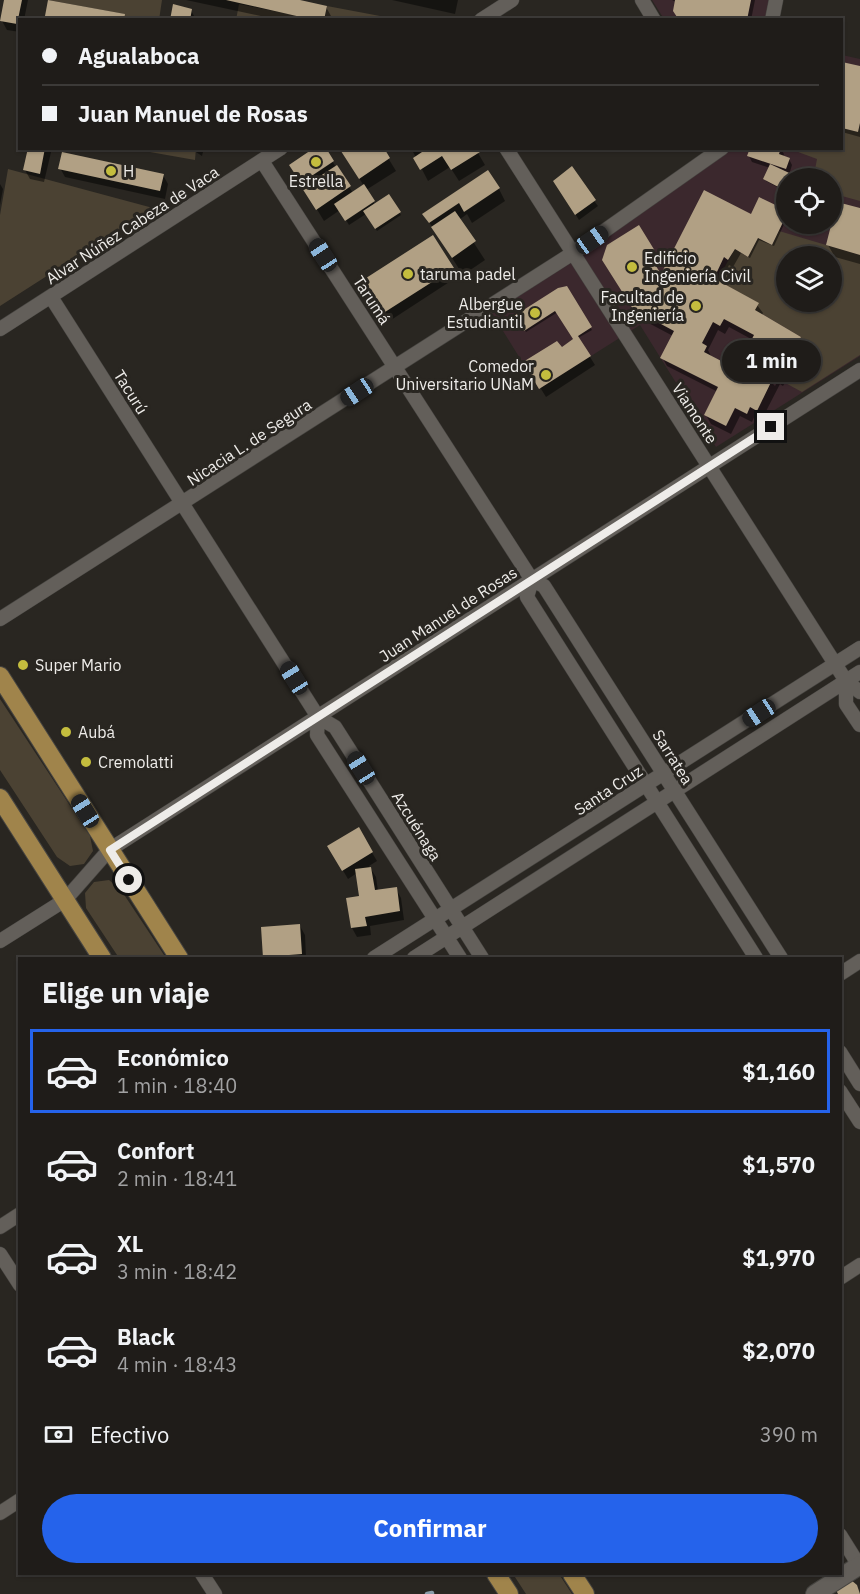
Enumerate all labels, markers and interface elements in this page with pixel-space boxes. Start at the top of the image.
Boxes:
text: Agualaboca [78,41,200,70]
text: Juan Manuel de Rosas [78,99,308,128]
marker: Estrella [309,155,323,169]
street label: Alvar Núñez Cabeza de Vaca [42,161,223,288]
place label: H [123,161,134,181]
marker: H [104,164,118,178]
map controls [776,168,842,312]
button: locate [776,168,842,234]
place label: Estrella [289,171,344,191]
car [572,222,612,258]
car [306,235,340,275]
button: layers [776,246,842,312]
place label: Edificio Ingeniería Civil [644,248,751,286]
marker: Edificio Ingeniería Civil [625,260,639,274]
place label: taruma padel [420,264,516,284]
marker: taruma padel [401,267,415,281]
street label: Tarumá [349,272,395,328]
place label: Facultad de Ingeniería [600,287,684,325]
place label: Albergue Estudiantil [446,294,523,332]
marker: Facultad de Ingeniería [689,299,703,313]
marker: Albergue Estudiantil [528,306,542,320]
callout: 1 min [722,340,820,382]
text: 1 min [745,347,798,374]
place label: Comedor Universitario UNaM [395,356,534,394]
street label: Tacurú [110,366,152,418]
marker: Comedor Universitario UNaM [539,368,553,382]
car [337,375,377,409]
street label: Viamonte [668,379,722,447]
street label: Nicacia L. de Segura [183,394,315,490]
route end [757,413,784,440]
street label: Juan Manuel de Rosas [375,562,521,666]
place label: Super Mario [35,655,122,675]
marker: Super Mario [16,658,30,672]
car [277,658,311,698]
car [739,696,779,730]
place label: Aubá [78,722,116,742]
marker: Aubá [59,725,73,739]
street label: Sarratea [648,726,698,789]
car [344,748,378,788]
place label: Cremolatti [98,752,173,772]
marker: Cremolatti [79,755,93,769]
street label: Santa Cruz [570,761,646,819]
street label: Azcuénaga [388,788,446,865]
car [68,791,102,831]
route start [115,866,142,893]
text: Elige un viaje [42,975,210,1010]
text: Económico [117,1043,229,1072]
icon: car [45,1044,99,1098]
text: $1,160 [742,1057,815,1086]
text: 1 min · 18:40 [117,1072,237,1099]
text: Confort [117,1136,195,1165]
icon: car [45,1137,99,1191]
text: $1,570 [742,1150,815,1179]
text: 2 min · 18:41 [117,1165,237,1192]
text: XL [117,1229,143,1258]
icon: car [45,1230,99,1284]
text: $1,970 [742,1243,815,1272]
text: 3 min · 18:42 [117,1258,237,1285]
text: Black [117,1322,175,1351]
icon: car [45,1323,99,1377]
text: $2,070 [742,1336,815,1365]
text: 4 min · 18:43 [117,1351,237,1378]
icon: cash [42,1418,75,1451]
text: Efectivo [90,1420,169,1449]
text: 390 m [760,1421,818,1448]
button: Confirmar [42,1494,818,1563]

